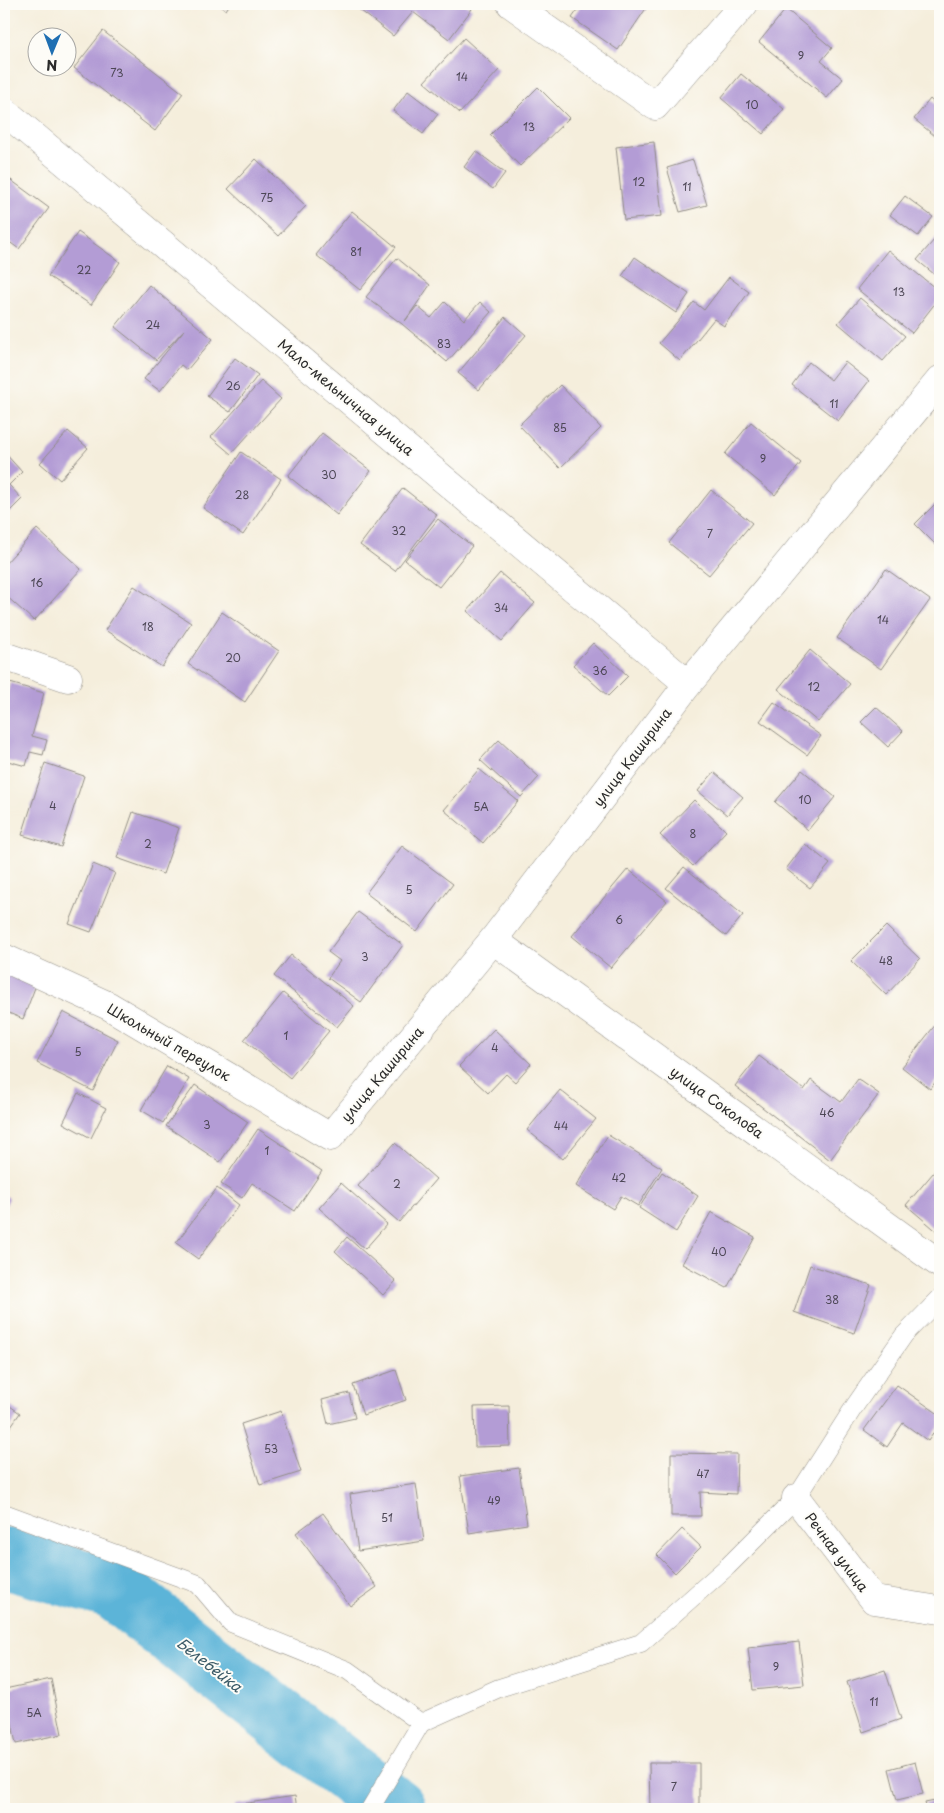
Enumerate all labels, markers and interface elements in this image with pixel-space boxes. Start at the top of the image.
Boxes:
north arrow [28,28,78,78]
house number: 9 [798,47,804,64]
text: N [46,55,57,76]
house number: 73 [110,64,124,81]
house number: 14 [456,68,468,85]
house number: 10 [746,96,758,113]
house number: 13 [523,118,535,135]
house number: 12 [633,173,646,190]
house number: 11 [682,178,692,195]
house number: 75 [261,189,273,206]
house number: 81 [350,243,362,260]
house number: 22 [77,261,91,278]
house number: 13 [893,283,905,300]
house number: 24 [146,316,160,333]
street label: Мало-мельничная улица [273,334,419,460]
house number: 83 [437,335,451,352]
house number: 26 [225,377,241,394]
house number: 11 [829,395,839,412]
house number: 85 [553,419,567,436]
house number: 9 [760,450,766,467]
house number: 30 [321,466,337,483]
house number: 28 [235,486,249,503]
house number: 32 [392,522,407,539]
house number: 7 [707,525,713,542]
house number: 16 [31,574,44,591]
house number: 34 [494,599,508,616]
house number: 14 [877,611,889,628]
house number: 18 [142,618,154,635]
house number: 20 [225,649,241,666]
house number: 36 [593,662,608,679]
house number: 12 [808,678,821,695]
street label: улица Каширина [588,703,676,811]
house number: 10 [799,791,811,808]
house number: 4 [49,797,57,814]
house number: 5А [473,798,489,815]
house number: 8 [690,825,697,842]
house number: 2 [144,835,152,852]
house number: 5 [405,881,413,898]
house number: 6 [615,911,623,928]
house number: 3 [361,948,369,965]
house number: 48 [879,952,893,969]
street label: Школьный переулок [103,998,235,1086]
street label: улица Каширина [336,1022,428,1126]
house number: 1 [284,1027,289,1044]
house number: 4 [491,1039,499,1056]
house number: 5 [74,1043,82,1060]
street label: улица Соколова [666,1061,768,1143]
house number: 46 [820,1104,835,1121]
house number: 3 [203,1116,211,1133]
house number: 44 [554,1117,568,1134]
house number: 1 [265,1142,270,1159]
house number: 42 [612,1169,627,1186]
house number: 2 [393,1175,401,1192]
house number: 40 [711,1243,727,1260]
house number: 38 [825,1291,839,1308]
house number: 53 [264,1440,278,1457]
house number: 47 [697,1465,710,1482]
house number: 49 [487,1492,501,1509]
street label: Речная улица [800,1508,874,1596]
house number: 51 [381,1509,393,1526]
water label: Белебейка [172,1631,248,1697]
house number: 9 [773,1658,779,1675]
house number: 11 [869,1693,879,1710]
house number: 5А [26,1704,42,1721]
house number: 7 [671,1778,677,1795]

